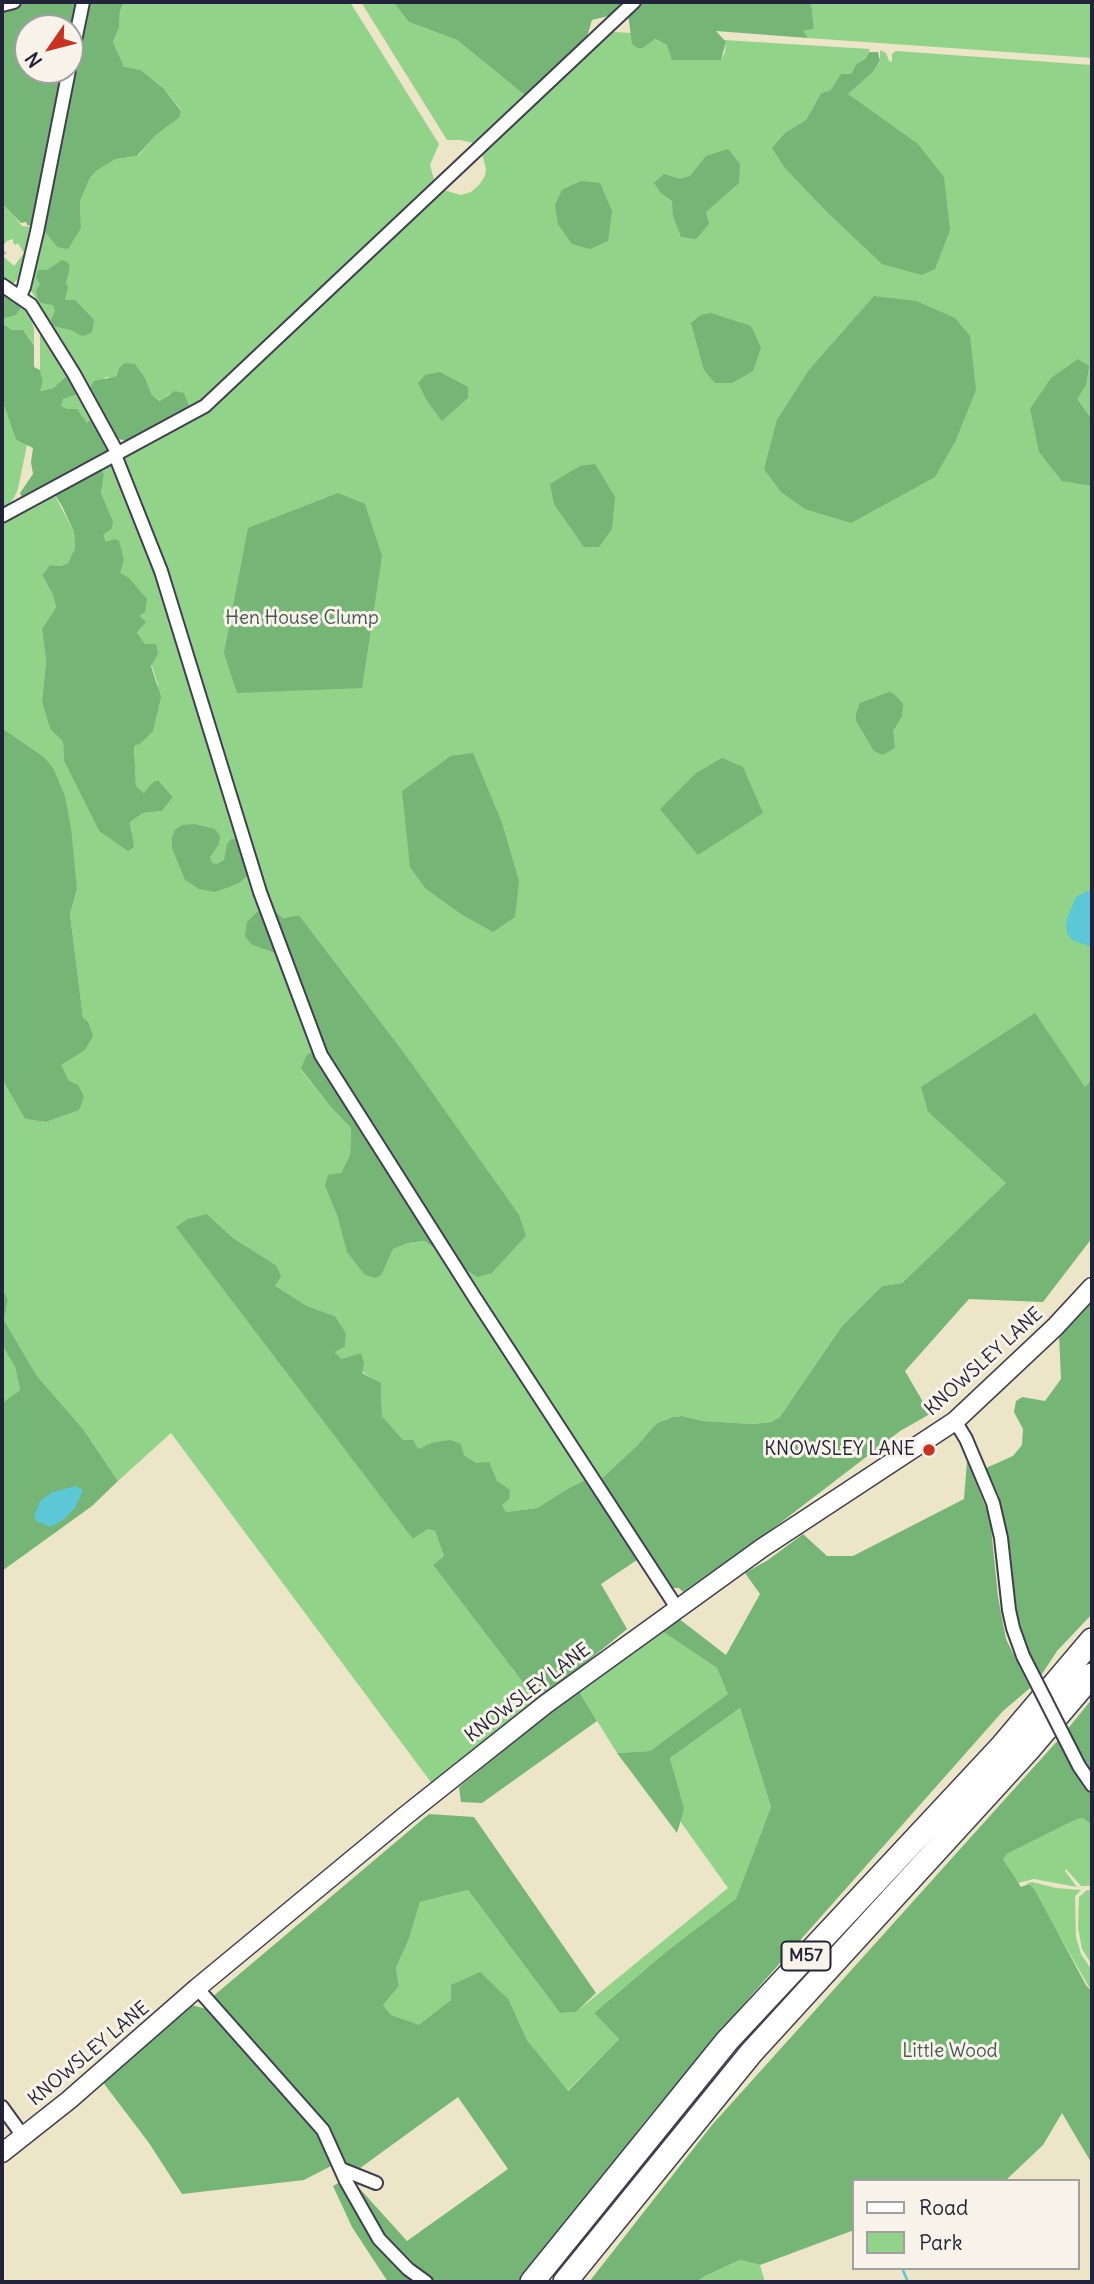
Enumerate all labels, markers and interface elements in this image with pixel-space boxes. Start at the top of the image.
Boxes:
north arrow [14,14,84,84]
text: N [20,48,47,72]
park label: Hen House Clump [225,608,379,630]
street label: KNOWSLEY LANE [920,1303,1048,1421]
place label: KNOWSLEY LANE [764,1439,915,1461]
marker: KNOWSLEY LANE [921,1442,937,1458]
street label: KNOWSLEY LANE [461,1639,595,1747]
road number: M57 [782,1942,830,1970]
street label: KNOWSLEY LANE [24,1997,154,2111]
park label: Little Wood [902,2041,998,2063]
legend [852,2179,1080,2270]
text: Road [919,2194,968,2221]
text: Park [919,2229,962,2256]

